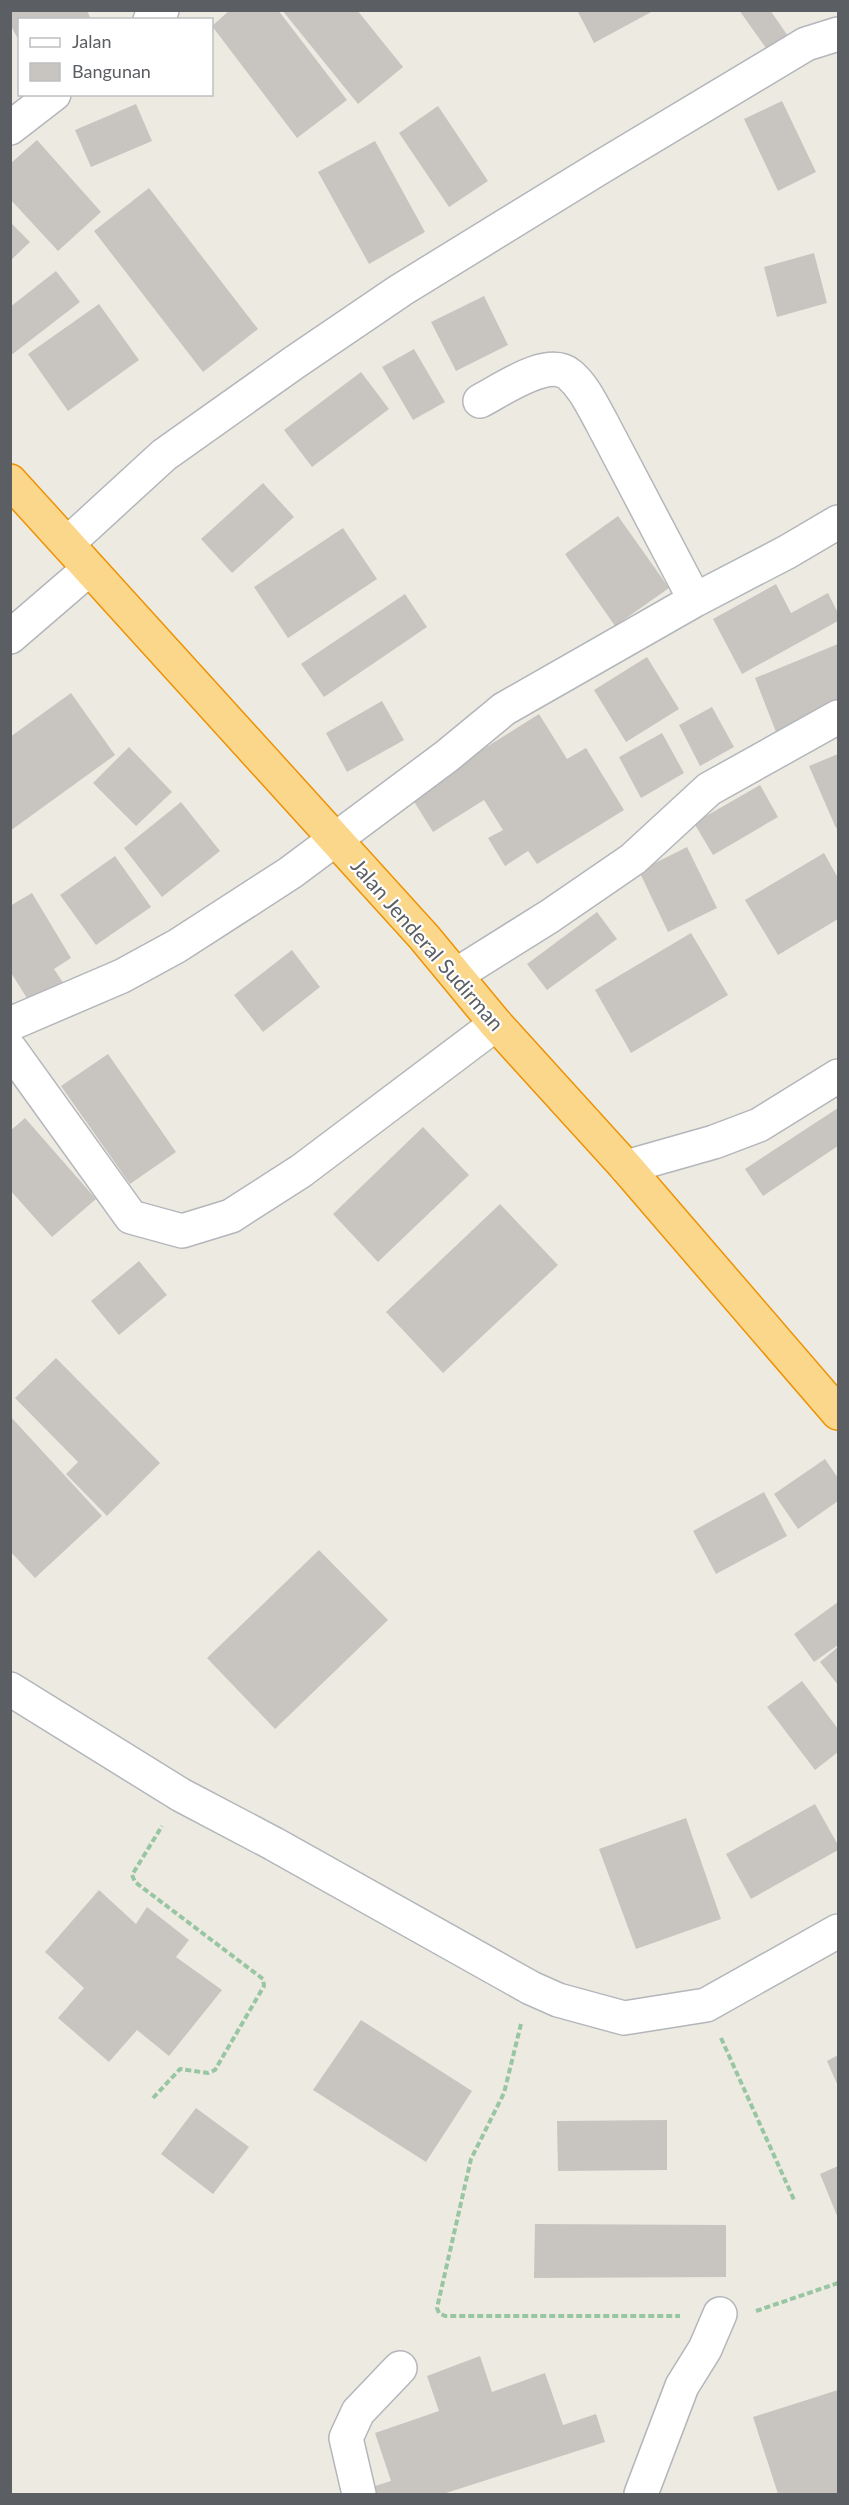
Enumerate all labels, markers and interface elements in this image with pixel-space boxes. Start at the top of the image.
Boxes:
legend [18,18,213,96]
text: Jalan [72,30,111,52]
text: Bangunan [72,60,151,82]
street label: Jalan Jenderal Sudirman [346,853,510,1035]

